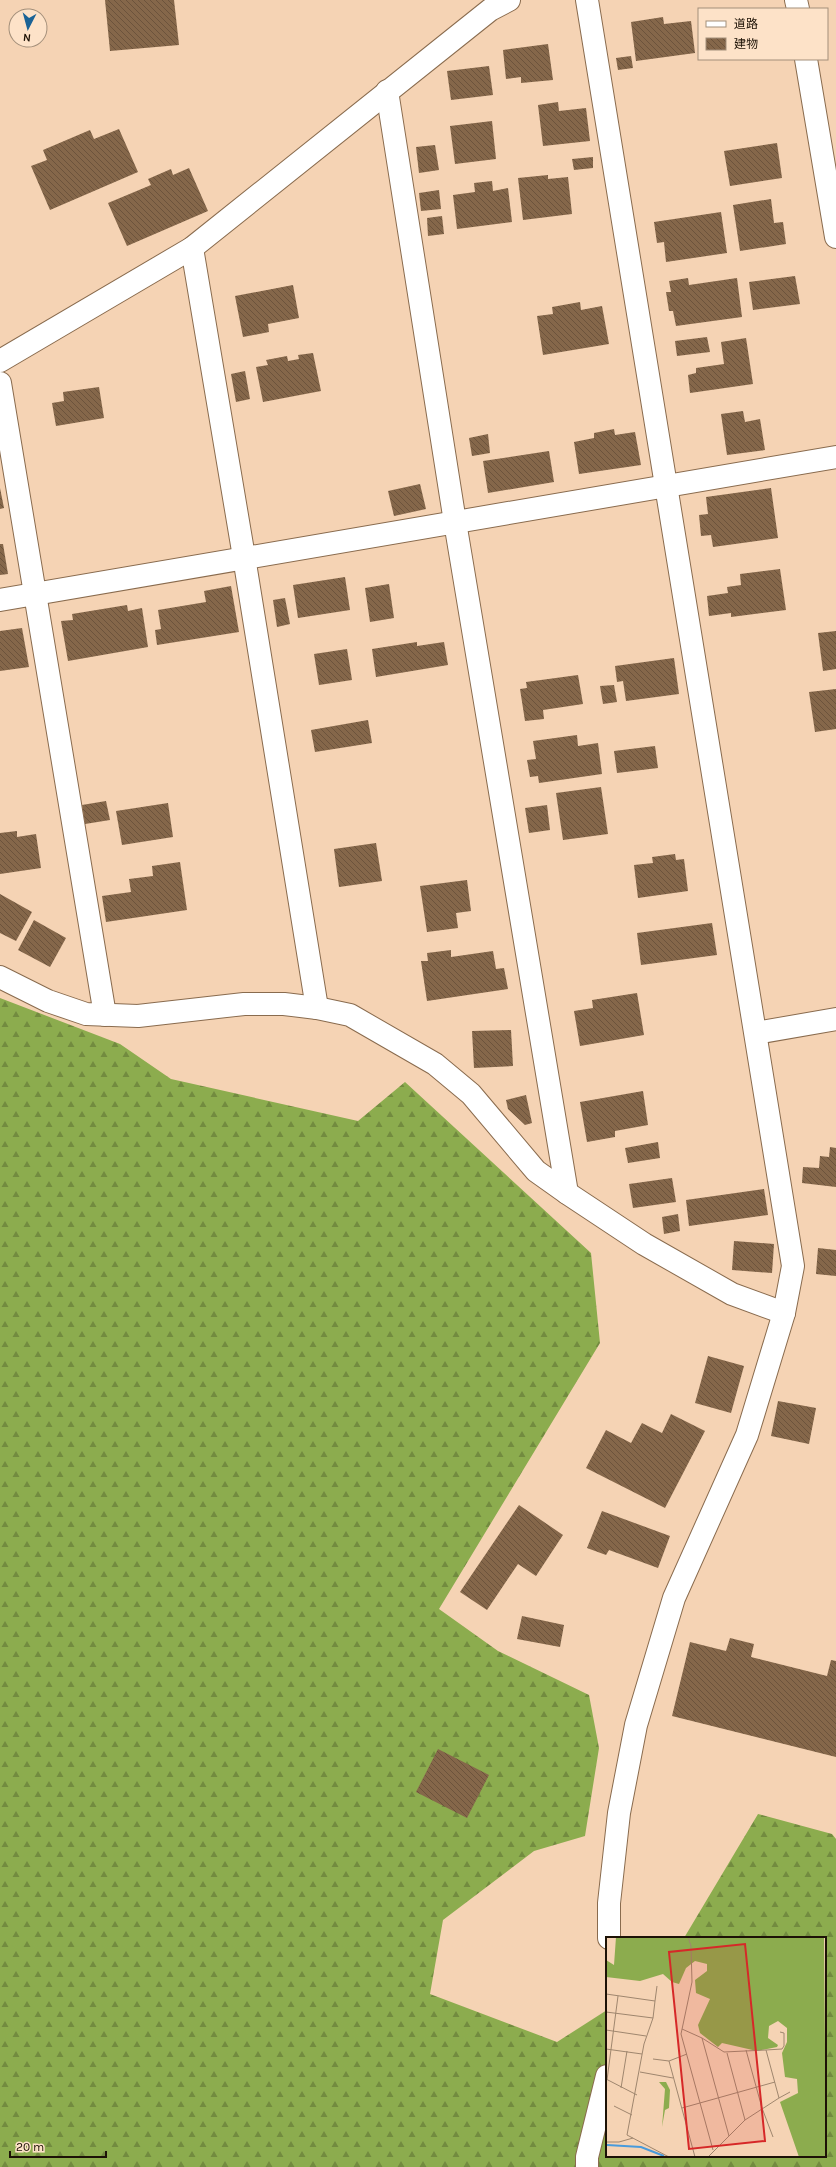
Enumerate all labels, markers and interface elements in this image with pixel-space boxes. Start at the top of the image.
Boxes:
north arrow [8,8,48,48]
legend [698,8,828,60]
text: 道路 [734,17,758,31]
text: N [22,31,32,44]
text: 建物 [734,37,758,51]
inset map [606,1937,826,2157]
scale bar [10,2133,106,2159]
text: 20 m [16,2140,44,2154]

